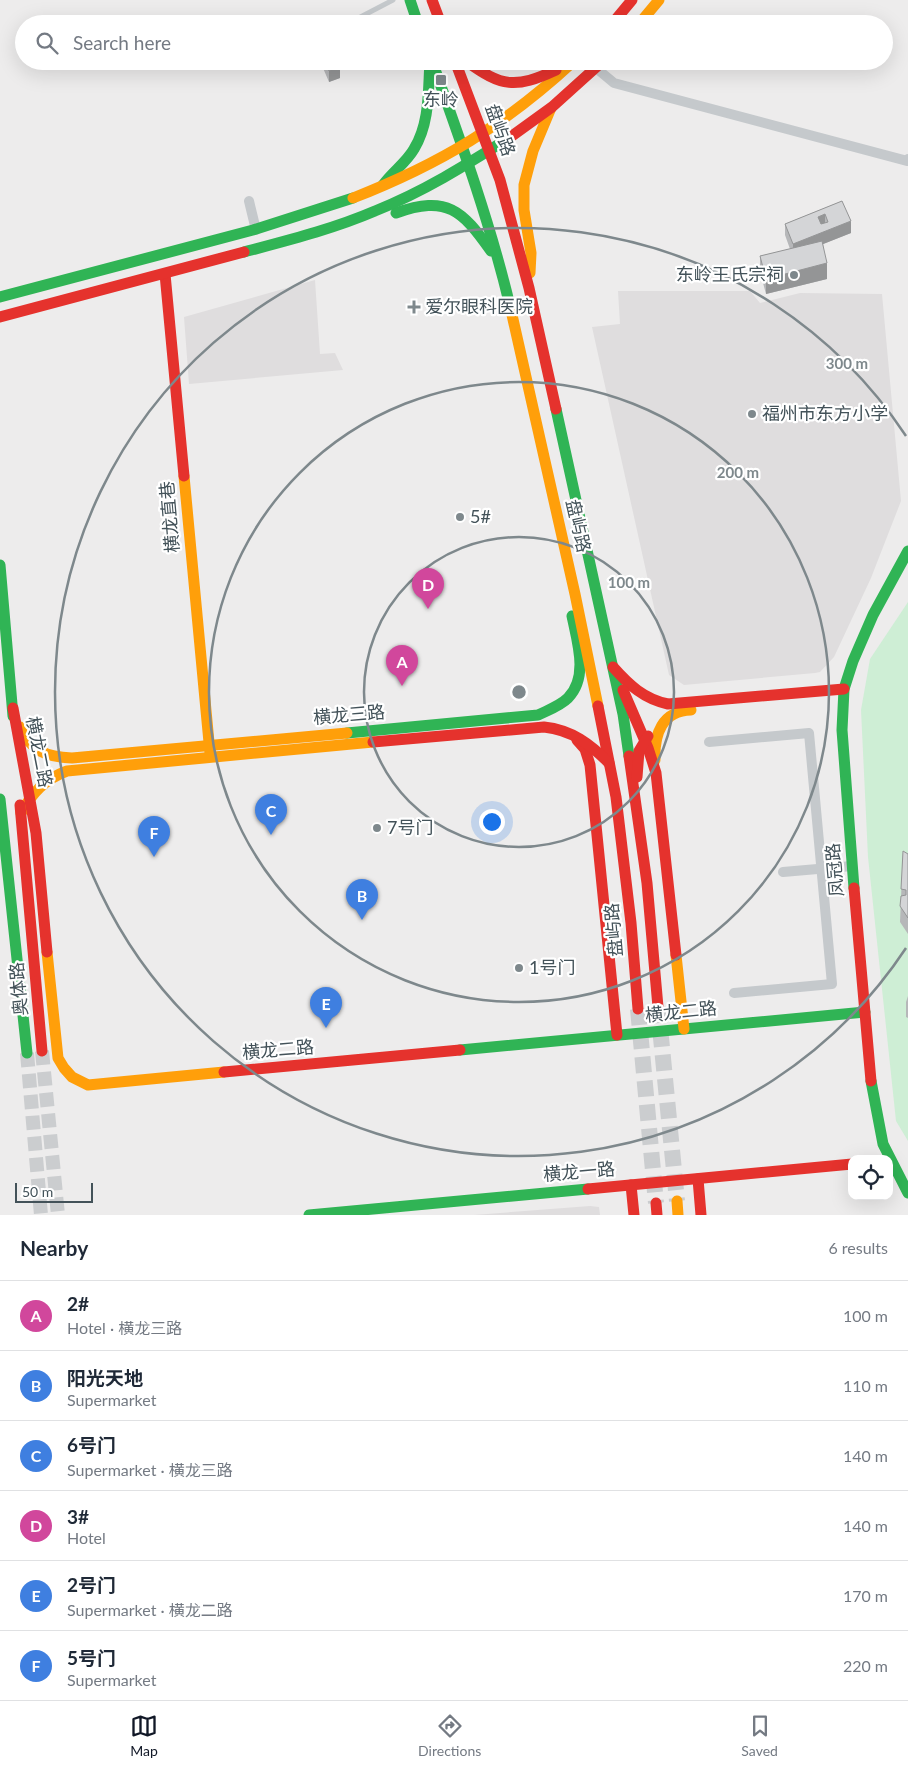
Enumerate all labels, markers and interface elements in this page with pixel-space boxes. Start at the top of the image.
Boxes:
search box [15,15,893,70]
icon: search [33,29,61,57]
text: Search here [73,31,171,54]
marker: 东岭 [434,73,448,87]
place label: 东岭 [423,88,459,110]
street label: 盘屿路 [481,101,521,159]
place label: 东岭王氏宗祠 [676,263,784,285]
marker: 东岭王氏宗祠 [788,269,800,281]
place label: 爱尔眼科医院 [425,295,533,317]
marker: 爱尔眼科医院 [407,300,421,314]
text: 300 m [826,354,868,372]
place label: 福州市东方小学 [762,402,888,424]
marker: 福州市东方小学 [746,408,758,420]
text: 200 m [717,463,759,481]
street label: 横龙直巷 [155,480,183,554]
street label: 盘屿路 [562,497,596,555]
place label: 5# [470,505,491,527]
marker: 5# [454,511,466,523]
pin: D [412,568,444,609]
text: 100 m [608,573,650,591]
pin: A [386,645,418,686]
centre of rings [510,683,528,701]
street label: 横龙三路 [312,700,386,728]
street label: 横龙二路 [22,714,58,789]
pin: C [255,794,287,835]
your location [479,809,505,835]
pin: F [138,816,170,857]
place label: 7号门 [387,816,433,838]
marker: 7号门 [371,822,383,834]
street label: 凤冠路 [821,842,847,898]
pin: B [346,879,378,920]
street label: 盘屿路 [600,902,626,958]
place label: 1号门 [529,956,575,978]
street label: 奥体路 [5,961,31,1017]
marker: 1号门 [513,962,525,974]
pin: E [310,987,342,1028]
street label: 横龙二路 [644,996,718,1026]
street label: 横龙二路 [241,1035,315,1063]
map controls [848,1155,893,1200]
button: locate [848,1155,893,1200]
street label: 横龙一路 [542,1157,616,1185]
scale bar [15,1180,92,1203]
text: 50 m [22,1183,53,1200]
text: Nearby [20,1235,88,1260]
text: 6 results [828,1238,888,1257]
text: 2# [67,1292,89,1315]
text: A [30,1306,42,1325]
text: 100 m [843,1306,888,1325]
text: Hotel · 横龙三路 [67,1318,182,1337]
text: 阳光天地 [67,1366,143,1389]
text: B [31,1376,41,1395]
text: 110 m [843,1376,888,1395]
text: Supermarket [67,1390,156,1409]
text: 6号门 [67,1433,116,1456]
text: C [31,1446,41,1465]
text: 140 m [843,1446,888,1465]
text: Supermarket · 横龙三路 [67,1460,233,1479]
text: 3# [67,1505,89,1528]
text: D [30,1516,42,1535]
text: 140 m [843,1516,888,1535]
text: Hotel [67,1528,106,1547]
text: 2号门 [67,1573,116,1596]
text: E [31,1586,41,1605]
text: 170 m [843,1586,888,1605]
text: Supermarket · 横龙二路 [67,1600,233,1619]
text: 5号门 [67,1646,116,1669]
text: F [31,1656,41,1675]
text: 220 m [843,1656,888,1675]
text: Supermarket [67,1670,156,1689]
tab: Map [130,1712,158,1759]
tab: Directions [418,1712,481,1759]
tab: Saved [741,1712,778,1759]

